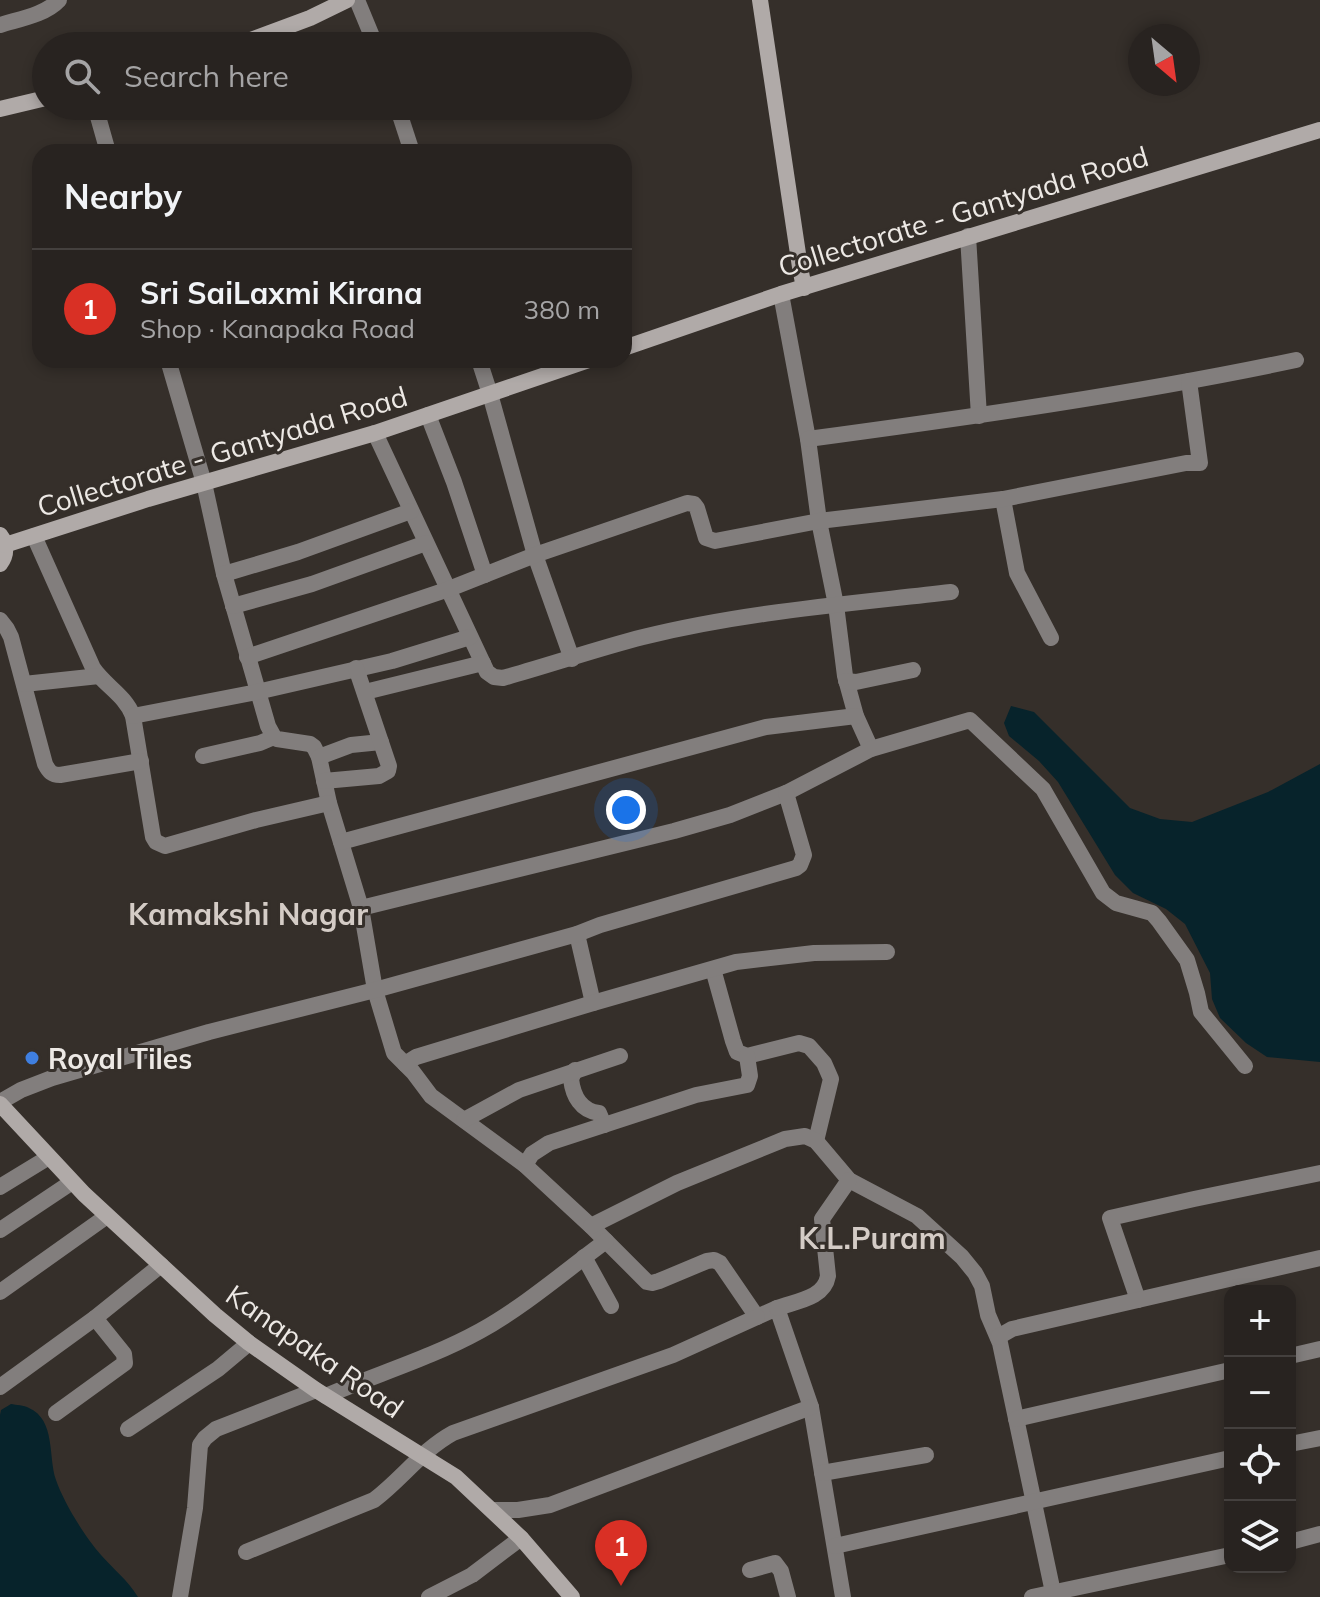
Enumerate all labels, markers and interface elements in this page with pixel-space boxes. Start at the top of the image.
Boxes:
north arrow [1128,24,1200,96]
search box [32,32,632,120]
icon: search [60,54,104,98]
text: Search here [124,57,289,95]
street label: Collectorate - Gantyada Road [774,138,1152,284]
text: Nearby [64,175,182,218]
text: Sri SaiLaxmi Kirana [140,274,423,312]
text: 1 [82,293,98,326]
text: 380 m [524,293,600,326]
text: Shop · Kanapaka Road [140,312,415,345]
street label: Collectorate - Gantyada Road [33,378,411,524]
your location [606,790,646,830]
district label: Kamakshi Nagar [128,895,368,933]
place label: Royal Tiles [48,1041,192,1076]
marker: Royal Tiles [23,1049,41,1067]
district label: K.L.Puram [798,1219,946,1257]
street label: Kanapaka Road [220,1277,410,1425]
map controls [1224,1285,1296,1573]
button: + [1224,1285,1296,1357]
button: − [1224,1357,1296,1429]
button: locate [1224,1429,1296,1501]
button: layers [1224,1501,1296,1573]
pin: 1 [595,1520,647,1586]

